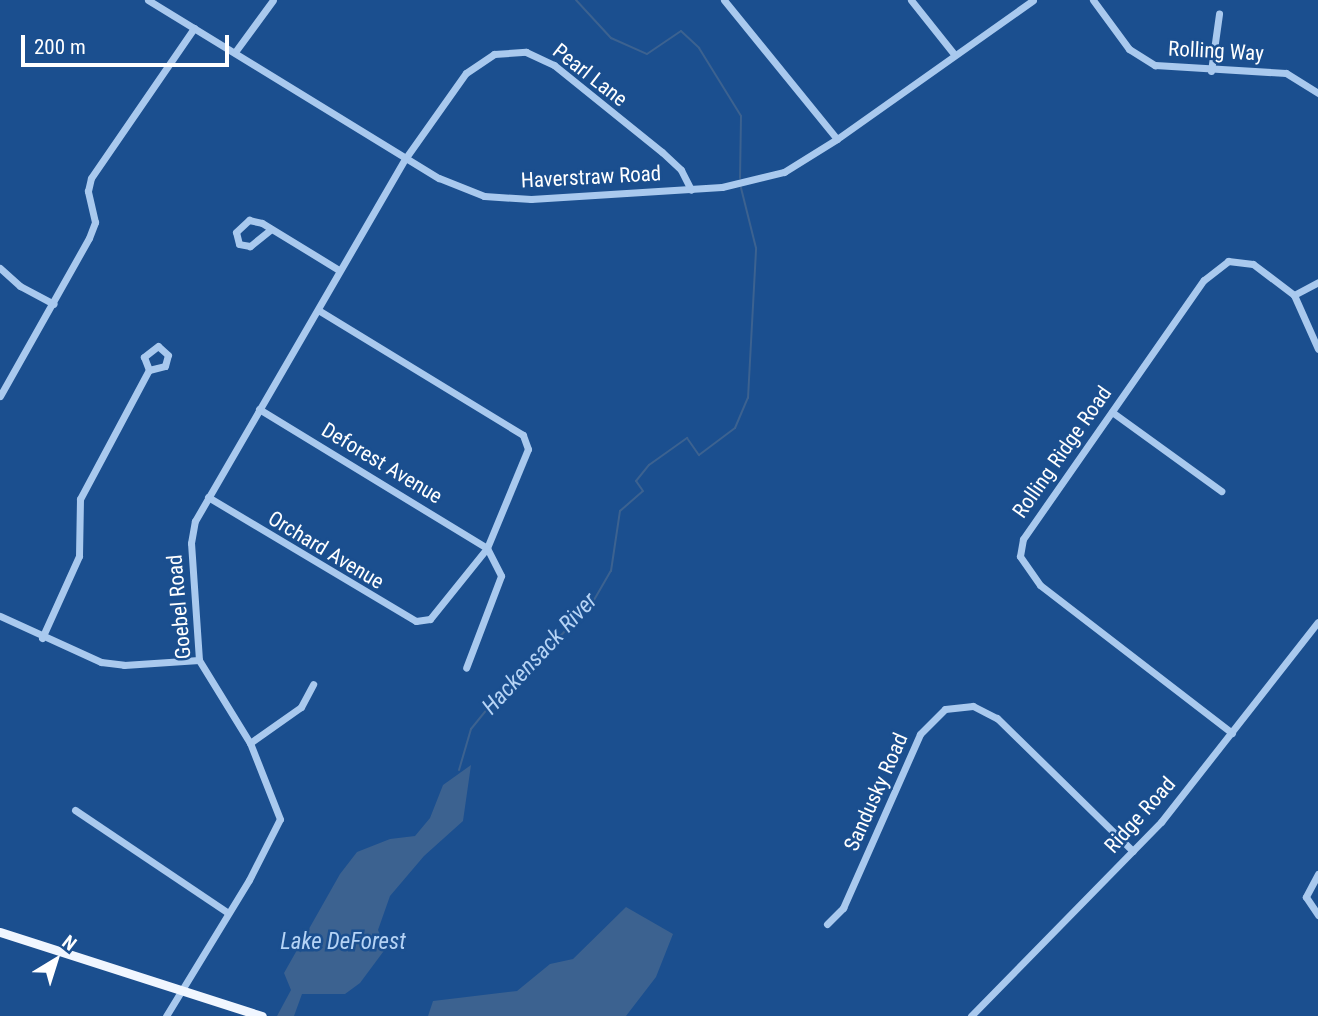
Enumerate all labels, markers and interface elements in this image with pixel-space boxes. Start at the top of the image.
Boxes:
scale bar [24,21,233,65]
text: 200 m [34,35,86,59]
street label: Rolling Way [1168,36,1264,66]
street label: Pearl Lane [548,38,632,112]
street label: Haverstraw Road [520,161,662,193]
street label: Rolling Ridge Road [1007,381,1117,523]
street label: Deforest Avenue [317,417,447,509]
street label: Orchard Avenue [264,506,388,594]
street label: Goebel Road [162,554,196,660]
water label: Hackensack River [477,588,603,720]
street label: Sandusky Road [839,729,913,855]
street label: Ridge Road [1099,772,1181,858]
north arrow [21,925,91,995]
water label: Lake DeForest [280,928,406,956]
text: N [58,930,81,956]

